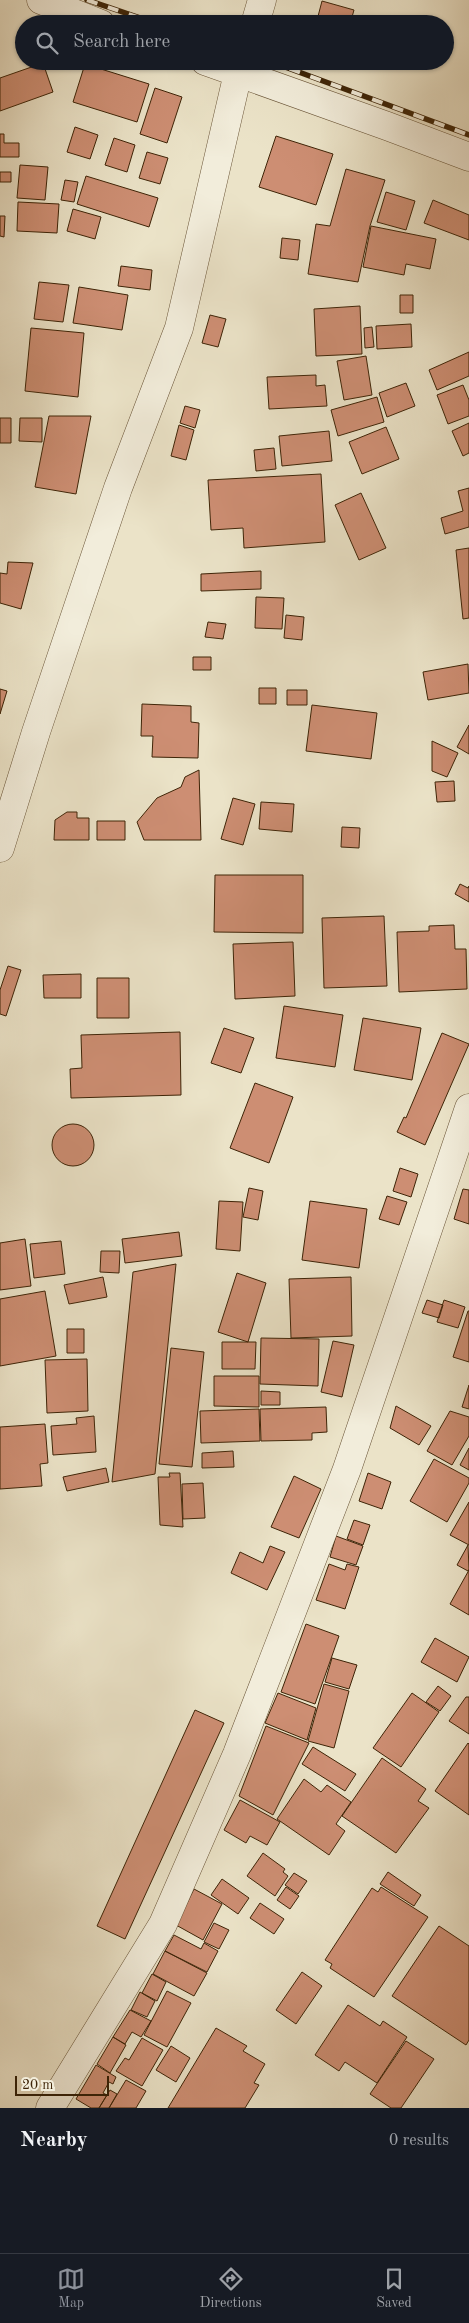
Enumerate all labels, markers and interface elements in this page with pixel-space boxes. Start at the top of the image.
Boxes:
search box [15,15,454,70]
icon: search [33,29,61,57]
text: Search here [73,33,170,52]
scale bar [15,2073,109,2096]
text: 20 m [22,2078,53,2092]
text: Nearby [20,2130,88,2151]
text: 0 results [389,2133,449,2149]
tab: Map [57,2265,85,2312]
tab: Directions [200,2265,262,2312]
tab: Saved [376,2265,412,2312]

